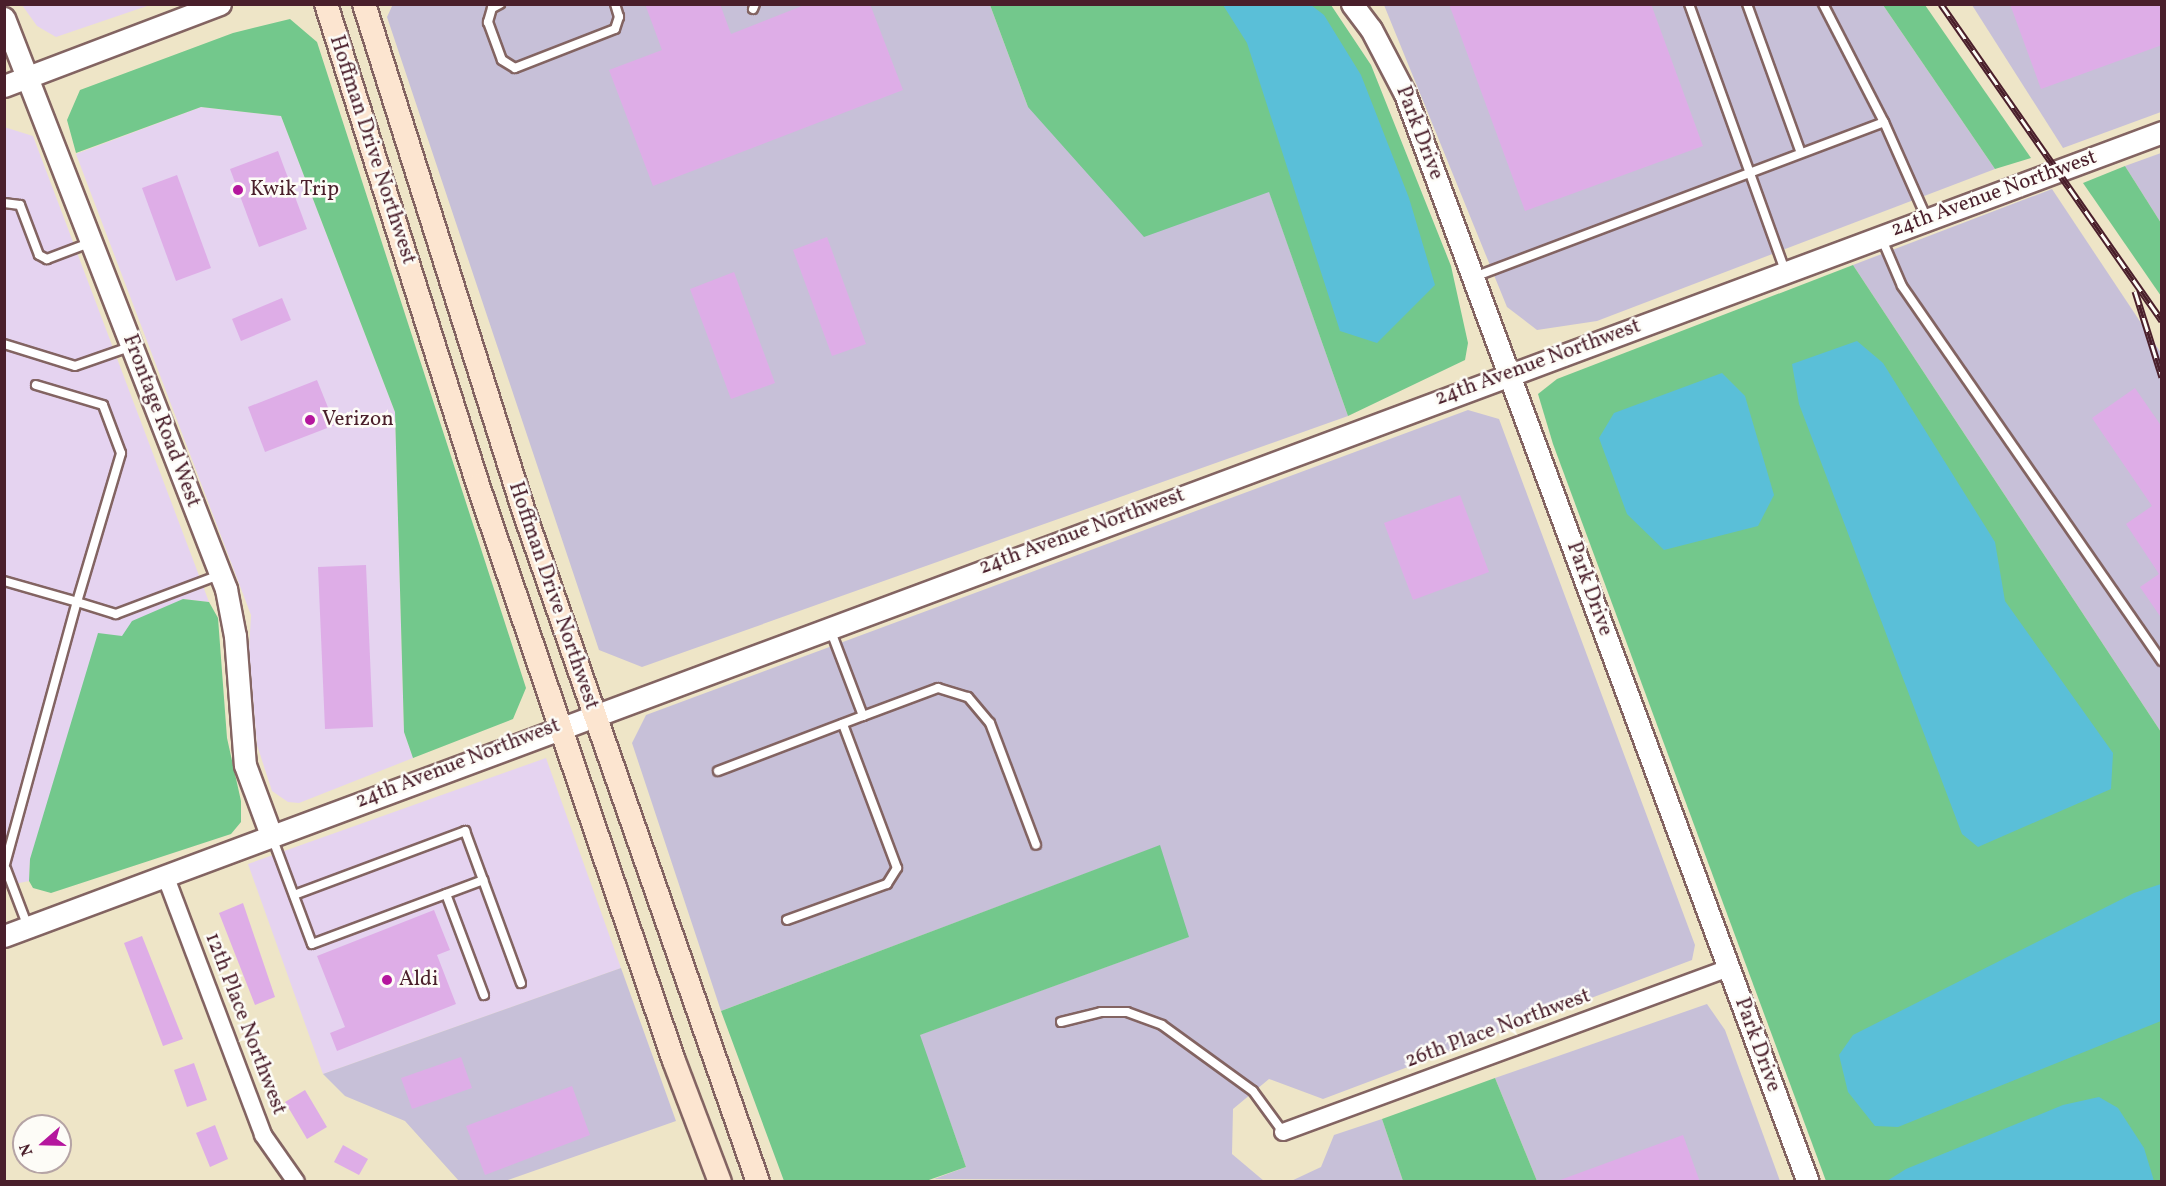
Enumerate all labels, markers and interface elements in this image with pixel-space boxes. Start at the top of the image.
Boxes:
street label: Hoffman Drive Northwest [323,32,421,268]
street label: Park Drive [1390,83,1448,183]
street label: 24th Avenue Northwest [1888,145,2100,243]
place label: Kwik Trip [250,177,340,203]
marker: Kwik Trip [231,183,245,197]
street label: 24th Avenue Northwest [1432,314,1644,412]
street label: Frontage Road West [116,331,206,511]
place label: Verizon [322,407,394,433]
marker: Verizon [303,413,317,427]
street label: Hoffman Drive Northwest [502,479,604,713]
street label: 24th Avenue Northwest [976,483,1188,581]
street label: Park Drive [1560,538,1618,640]
street label: 24th Avenue Northwest [352,713,564,815]
street label: 12th Place Northwest [199,929,291,1119]
place label: Aldi [399,967,438,993]
marker: Aldi [380,973,394,987]
street label: 26th Place Northwest [1402,984,1594,1074]
street label: Park Drive [1728,994,1786,1096]
north arrow [12,1114,72,1174]
text: N [15,1140,39,1159]

